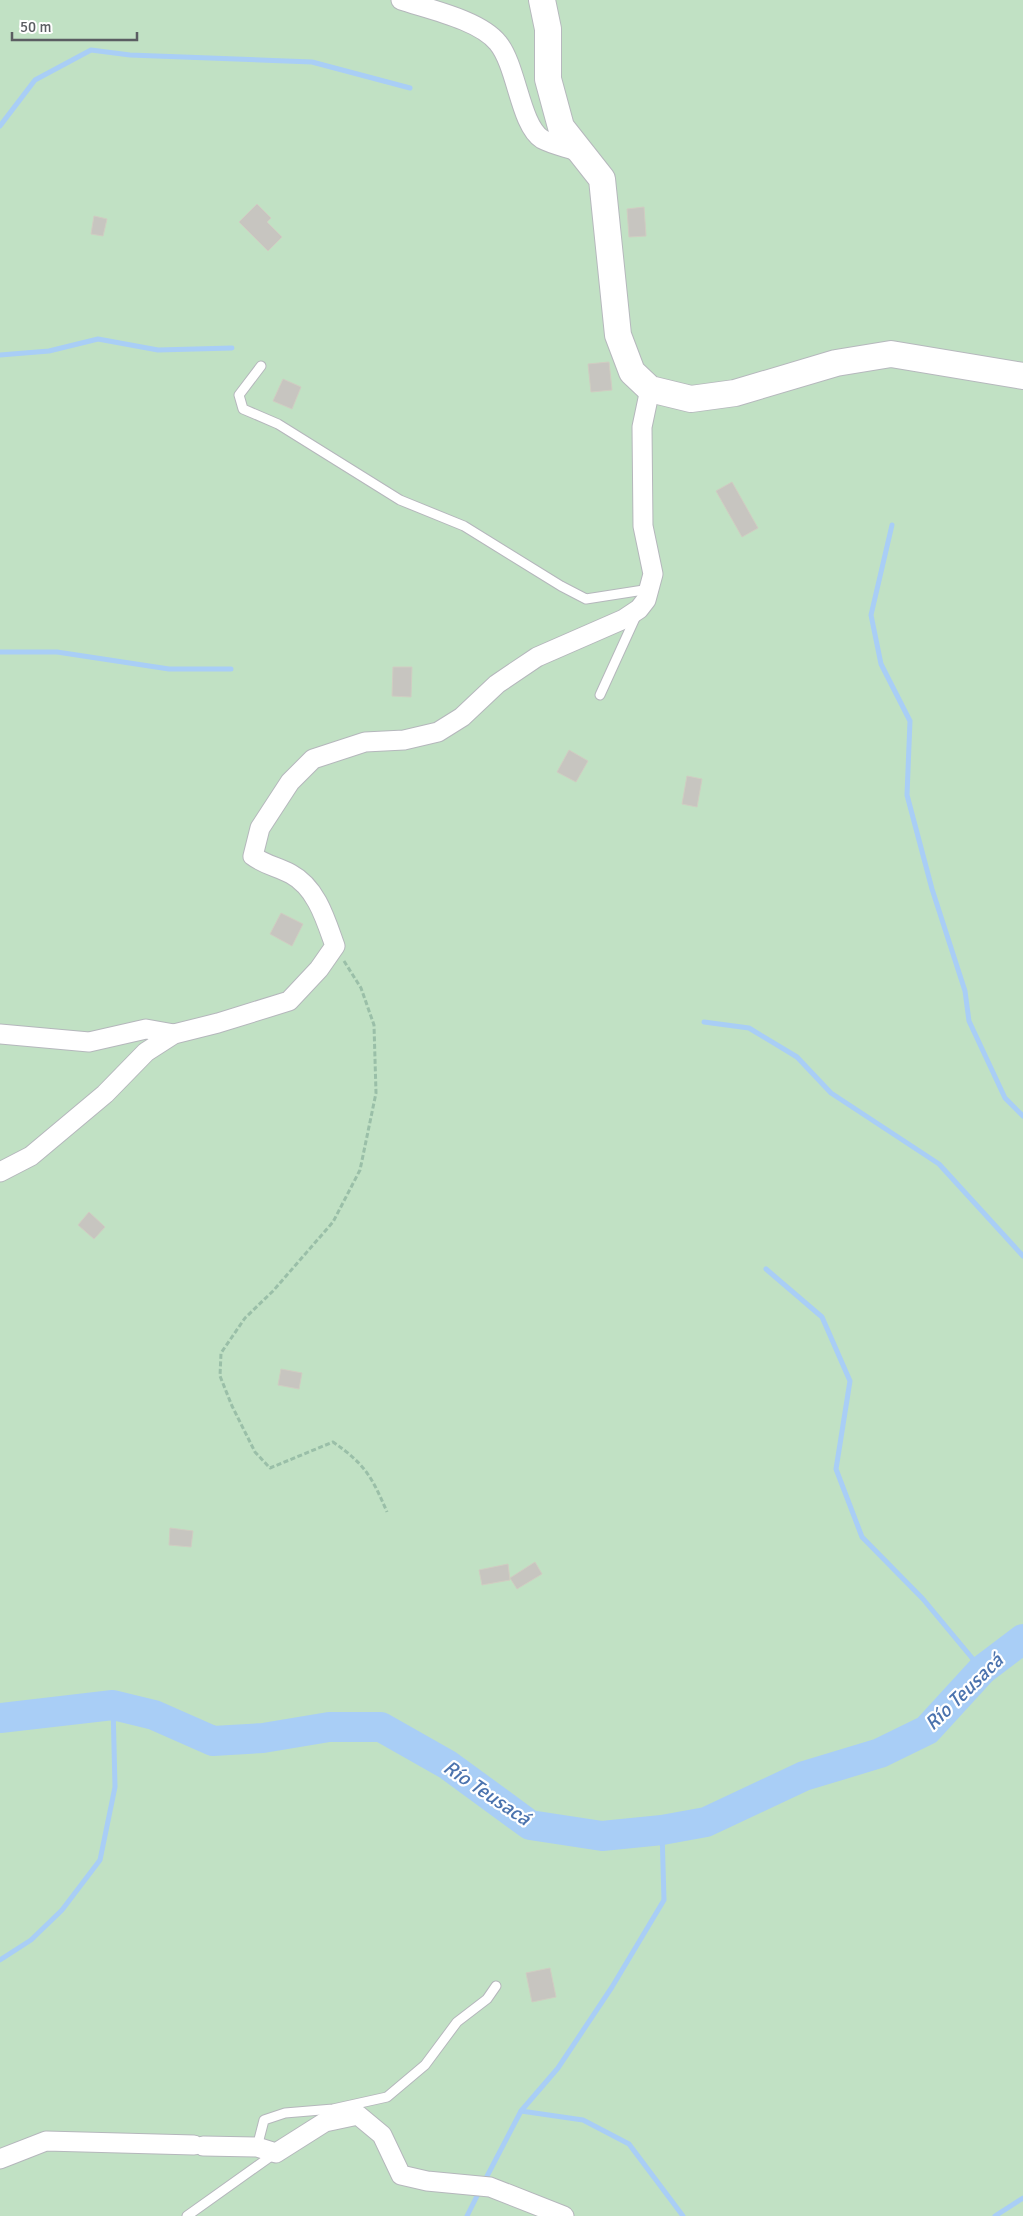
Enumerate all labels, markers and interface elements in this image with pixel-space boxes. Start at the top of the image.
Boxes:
scale bar [12,10,138,42]
text: 50 m [20,18,51,36]
water label: Río Teusacá [919,1647,1010,1736]
water label: Río Teusacá [439,1755,537,1832]

